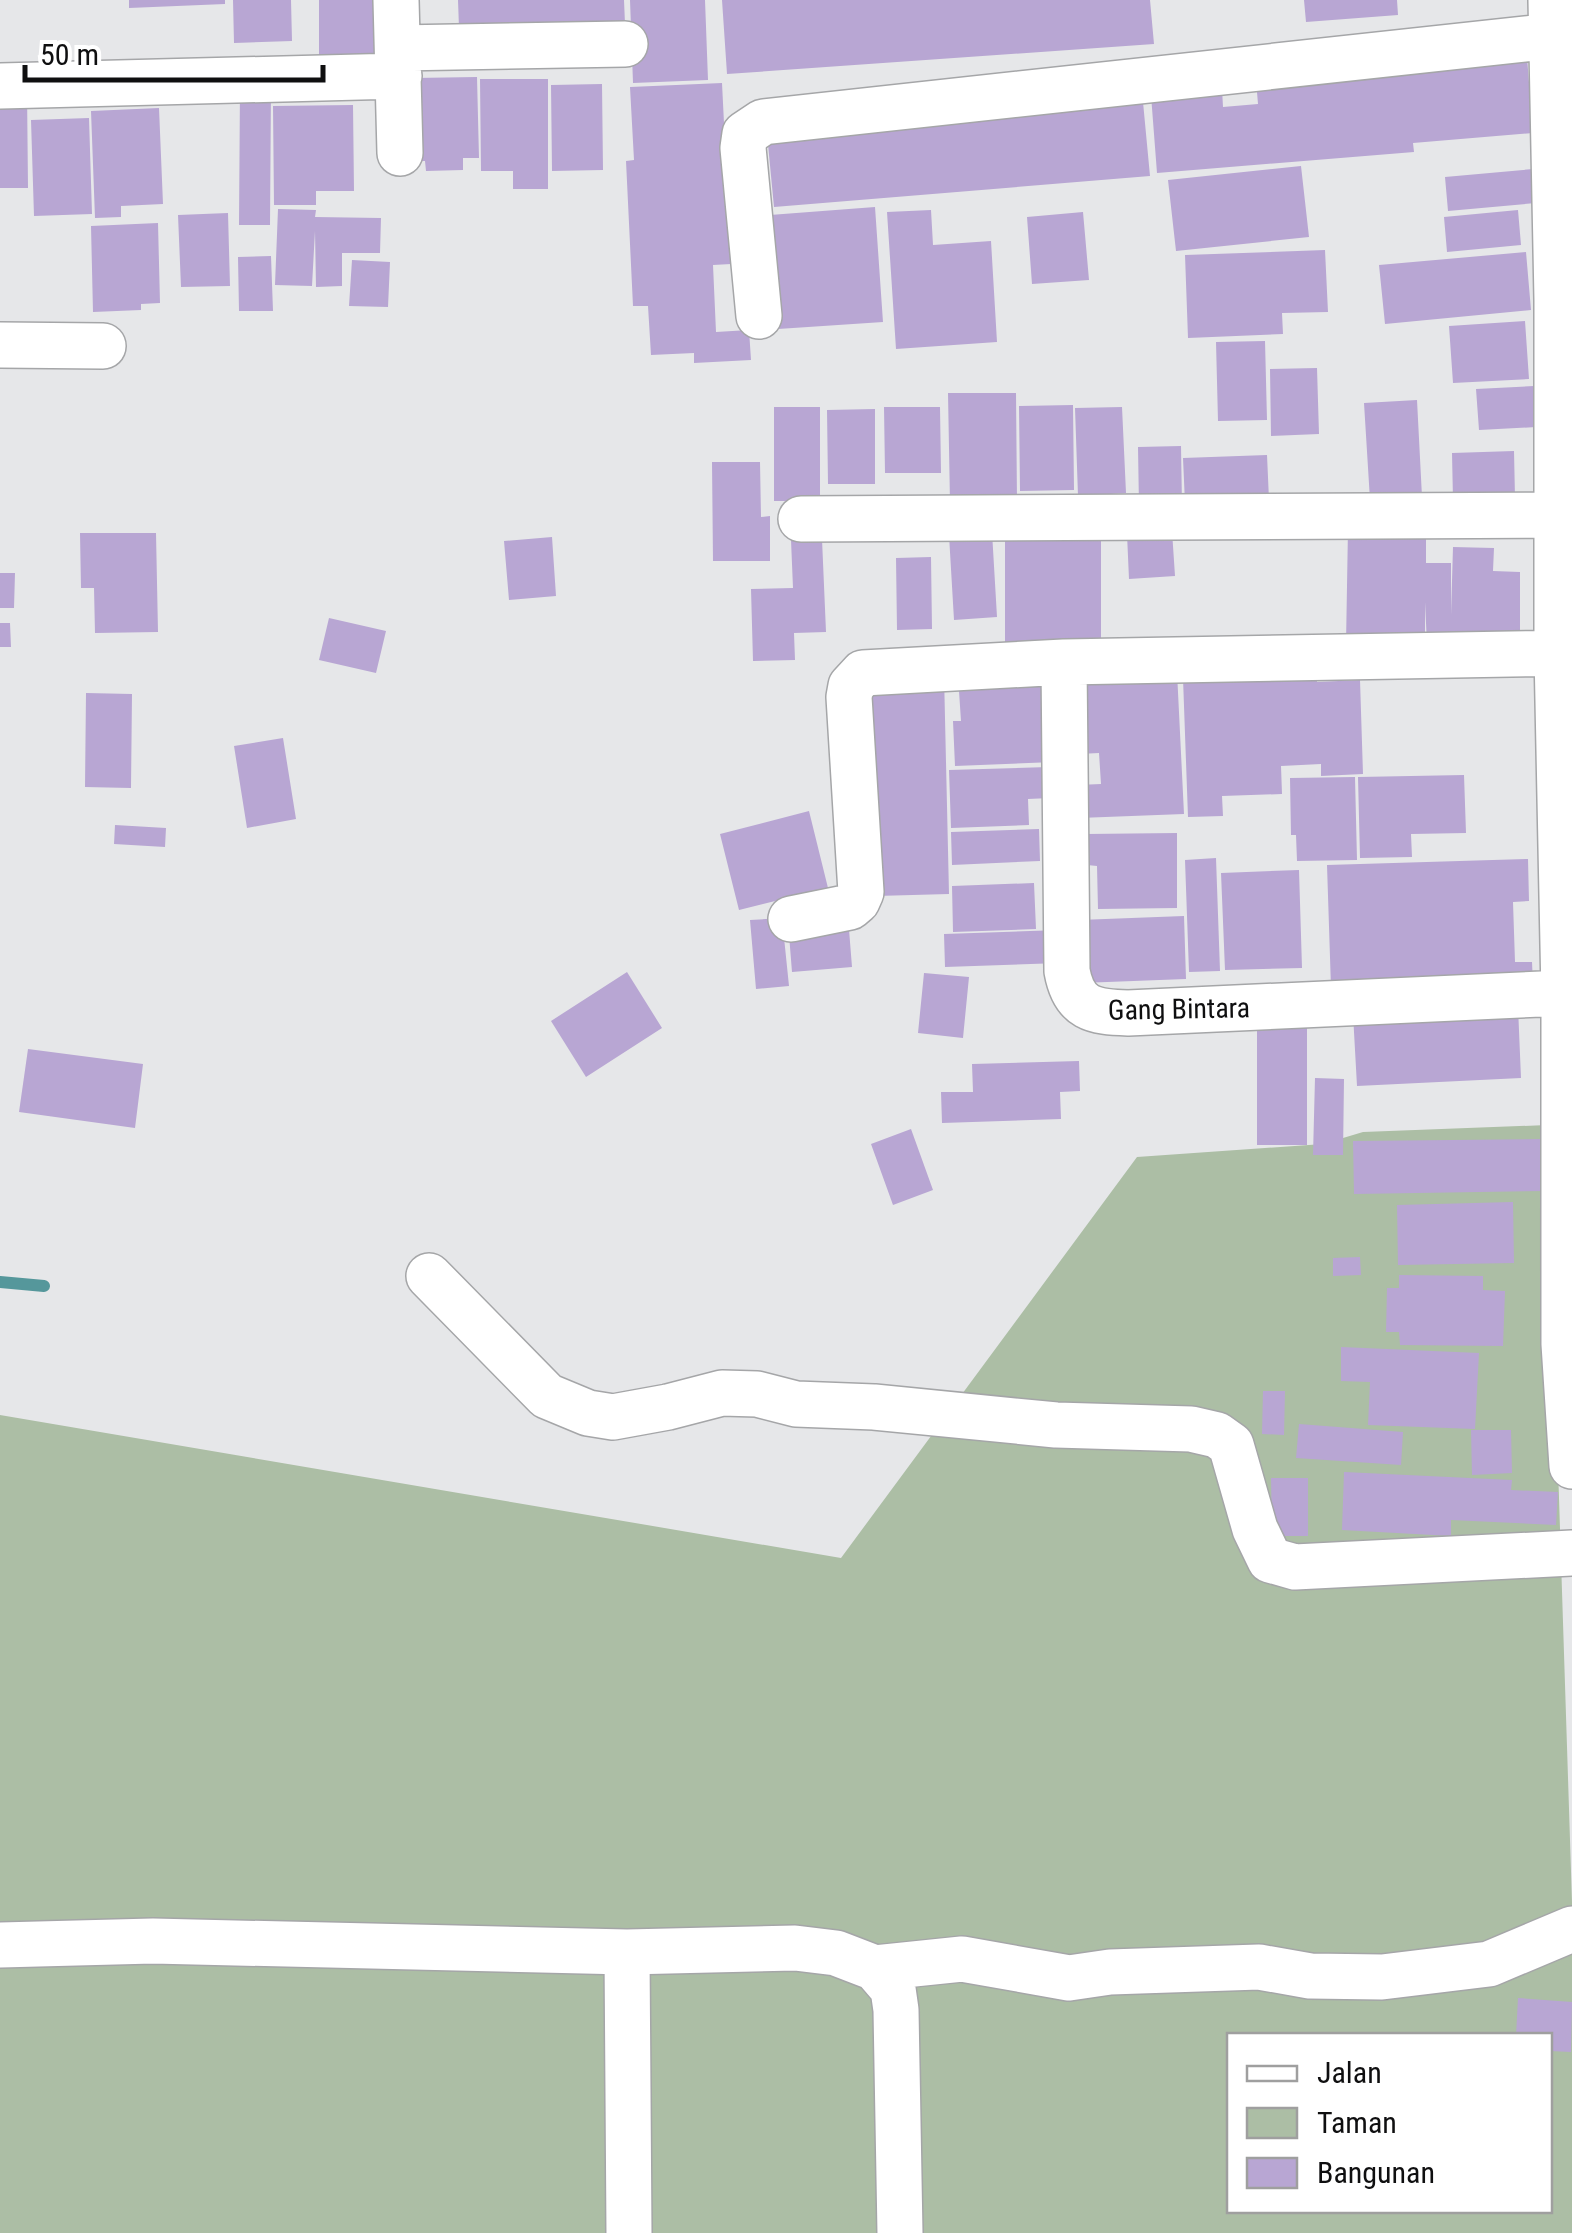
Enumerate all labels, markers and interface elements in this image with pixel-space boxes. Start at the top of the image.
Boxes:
scale bar [25,20,322,82]
text: 50 m [40,37,99,72]
street label: Gang Bintara [1108,991,1250,1027]
legend [1227,2033,1552,2213]
text: Jalan [1317,2055,1382,2090]
text: Taman [1317,2105,1397,2140]
text: Bangunan [1317,2155,1435,2190]

